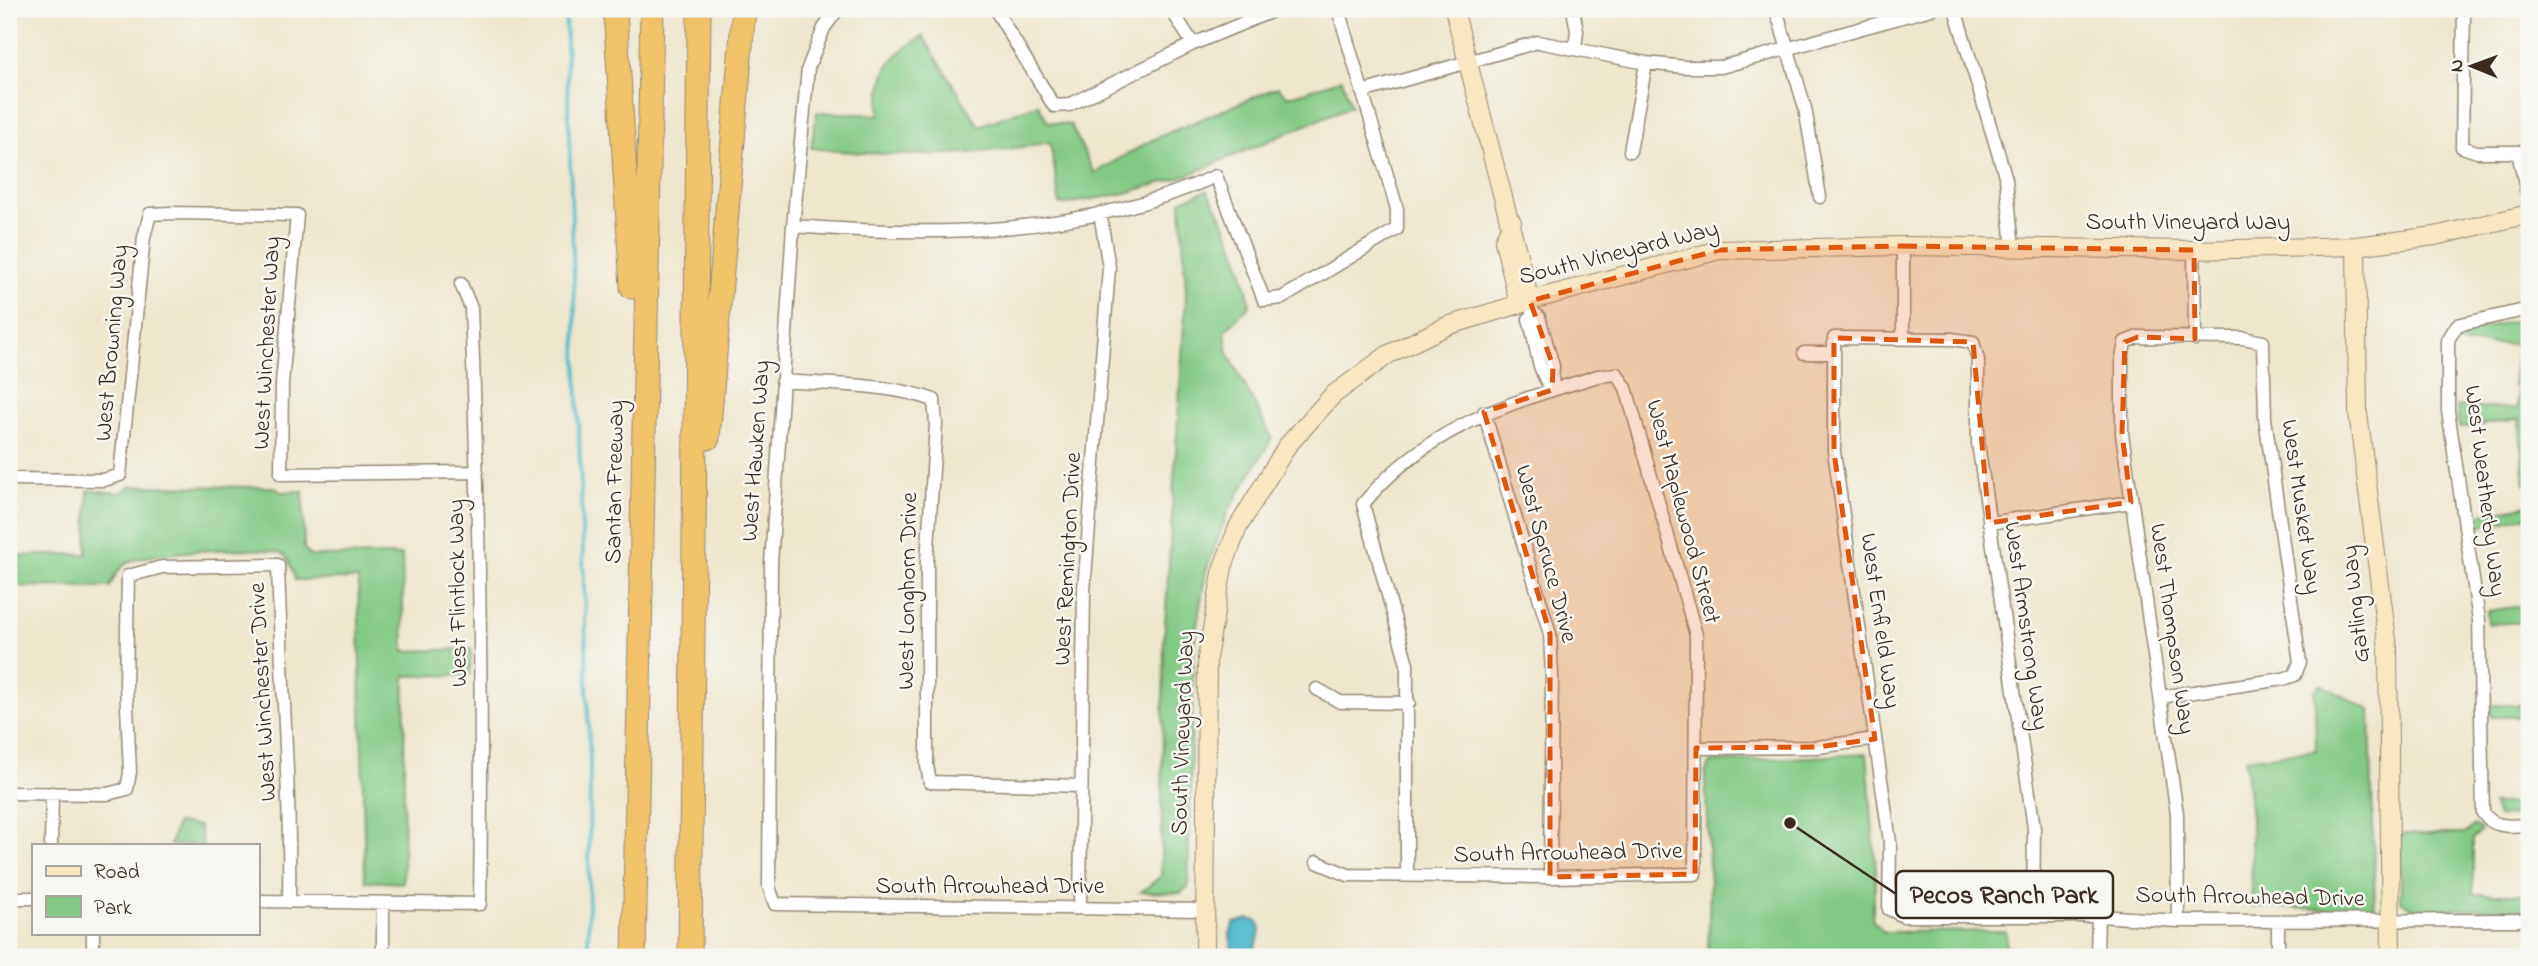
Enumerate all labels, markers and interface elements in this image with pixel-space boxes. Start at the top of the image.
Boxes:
north arrow [2436,32,2506,102]
text: N [2444,59,2471,72]
street label: South Vineyard Way [2086,206,2290,242]
street label: South Vineyard Way [1516,212,1723,297]
street label: West Winchester Way [245,235,292,451]
street label: West Browning Way [87,243,140,443]
street label: West Hawken Way [733,359,782,543]
street label: West Weatherby Way [2453,383,2514,599]
street label: West Maplewood Street [1635,396,1729,628]
street label: Santan Freeway [597,400,636,564]
street label: West Musket Way [2269,417,2330,597]
street label: West Remington Drive [1046,451,1092,667]
street label: West Spruce Drive [1504,461,1586,647]
street label: West Longhorn Drive [890,492,928,690]
street label: West Flintlock Way [440,499,479,687]
street label: West Armstrong Way [1992,519,2057,733]
street label: West Thompson Way [2138,521,2203,737]
street label: West Enfield Way [1848,531,1909,711]
street label: Gatling Way [2333,543,2382,664]
street label: West Winchester Drive [241,582,287,802]
street label: South Vineyard Way [1163,630,1206,836]
street label: South Arrowhead Drive [1453,834,1683,873]
legend [32,844,259,934]
text: Road [94,858,140,888]
street label: South Arrowhead Drive [875,870,1105,905]
callout: Pecos Ranch Park [1896,871,2113,918]
text: Pecos Ranch Park [1910,878,2099,916]
street label: South Arrowhead Drive [2135,879,2365,918]
text: Park [94,894,133,924]

